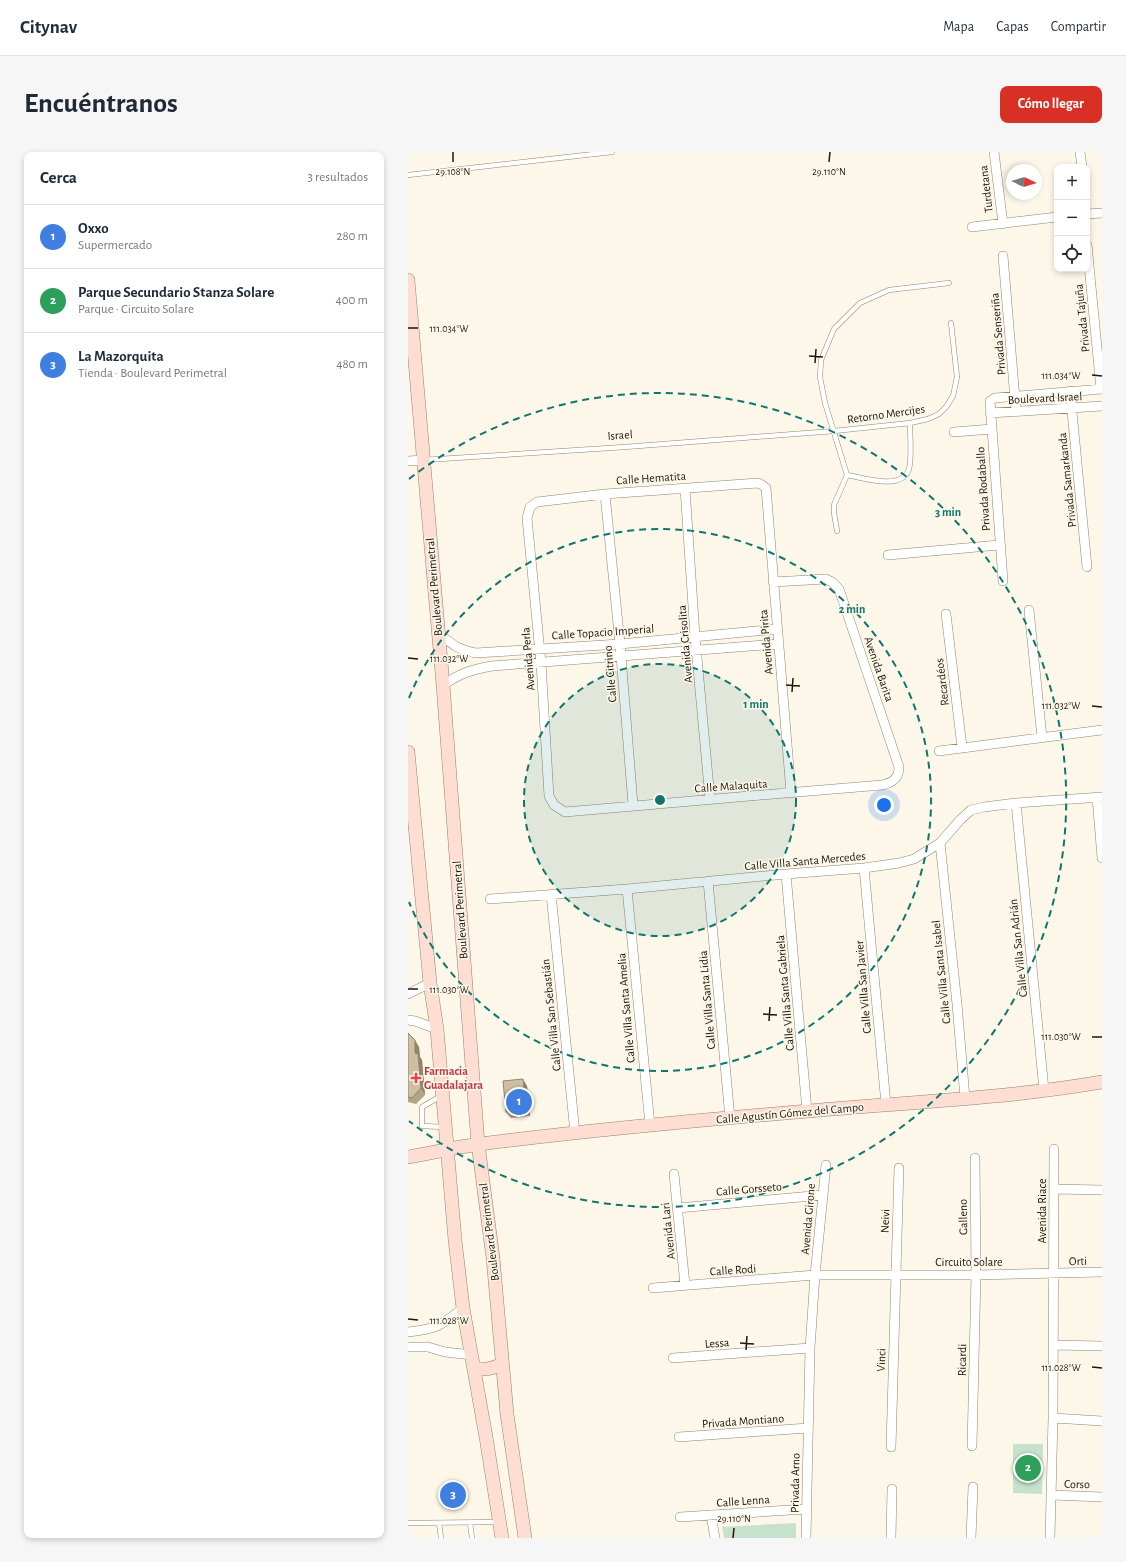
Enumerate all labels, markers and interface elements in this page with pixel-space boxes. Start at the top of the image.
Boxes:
text: Citynav [20,18,77,37]
text: Mapa [943,20,974,34]
text: Capas [996,20,1029,34]
text: Compartir [1051,20,1106,34]
button: Cómo llegar [1000,86,1102,123]
text: Encuéntranos [24,90,178,118]
street label: Turdetana [977,164,995,213]
north arrow [1006,164,1042,200]
map controls [1054,164,1090,272]
button: + [1054,164,1090,200]
text: 29.108°N [436,167,470,177]
text: 29.110°N [812,167,846,177]
text: Cerca [40,169,77,186]
text: 3 resultados [308,171,368,184]
button: − [1054,200,1090,236]
text: Oxxo [78,221,109,236]
text: 1 [51,230,55,243]
text: 280 m [337,230,368,243]
button: locate [1054,236,1090,272]
text: Supermercado [78,239,152,252]
street label: Privada Tajuña [1072,283,1093,353]
text: Parque Secundario Stanza Solare [78,285,274,300]
street label: Privada Senseriña [988,292,1008,376]
text: 2 [50,294,56,307]
text: 400 m [335,294,368,307]
text: Parque · Circuito Solare [78,303,194,316]
text: 111.034°W [430,324,468,334]
text: La Mazorquita [78,349,164,364]
text: 3 [50,358,56,371]
text: 480 m [336,358,368,371]
text: Tienda · Boulevard Perimetral [78,367,227,380]
text: 111.034°W [1042,371,1080,381]
street label: Boulevard Israel [1008,390,1082,406]
street label: Retorno Mercijes [846,403,926,426]
street label: Israel [607,428,633,442]
street label: Privada Samarkanda [1056,432,1078,528]
street label: Privada Rodaballo [974,446,992,532]
street label: Calle Hematita [616,470,687,486]
text: 3 min [935,506,961,518]
street label: Boulevard Perimetral [424,537,444,637]
text: 2 min [839,603,865,615]
street label: Avenida Crisolita [676,604,694,684]
street label: Avenida Pirita [757,609,775,675]
street label: Calle Topacio Imperial [551,622,655,642]
street label: Avenida Perla [519,626,537,691]
street label: Avenida Barita [862,635,896,704]
street label: Calle Citrino [602,645,618,703]
text: 111.032°W [430,654,468,664]
street label: Recardéos [933,658,951,706]
text: 1 min [743,698,769,710]
text: 111.032°W [1042,701,1080,711]
street label: Calle Malaquita [694,777,768,795]
centre of rings [653,793,667,807]
your location [874,795,894,815]
street label: Calle Villa Santa Mercedes [744,850,866,872]
street label: Boulevard Perimetral [451,860,469,960]
street label: Calle Villa San Adrián [1007,898,1029,998]
street label: Calle Villa Santa Isabel [930,919,952,1025]
street label: Calle Villa Santa Gabriela [774,934,796,1051]
street label: Calle Villa San Javier [853,940,873,1034]
street label: Calle Villa Santa Lidia [697,950,717,1050]
street label: Calle Villa Santa Amelia [615,952,637,1063]
street label: Calle Villa San Sebastián [539,958,563,1072]
text: 111.030°W [429,985,469,995]
text: 111.030°W [1041,1032,1081,1042]
place label: Farmacia Guadalajara [424,1065,483,1092]
marker: Farmacia Guadalajara [411,1073,421,1083]
pin: 1 [506,1087,532,1117]
street label: Calle Agustín Gómez del Campo [716,1101,864,1125]
street label: Avenida Riace [1036,1178,1048,1244]
street label: Calle Gorsseto [716,1180,782,1198]
street label: Boulevard Perimetral [477,1182,501,1282]
street label: Avenida Girone [799,1183,817,1255]
street label: Galleno [957,1199,969,1235]
street label: Avenida Lari [659,1202,677,1260]
street label: Neivi [879,1209,891,1233]
street label: Orti [1069,1255,1087,1267]
street label: Circuito Solare [935,1256,1003,1268]
street label: Calle Rodi [709,1262,757,1278]
text: 111.028°W [429,1316,469,1326]
street label: Lessa [704,1336,730,1350]
street label: Ricardi [956,1344,968,1376]
street label: Vinci [875,1348,887,1372]
text: 111.028°W [1041,1363,1081,1373]
street label: Privada Montiano [701,1412,785,1430]
street label: Privada Arno [788,1453,802,1513]
pin: 2 [1015,1453,1041,1483]
street label: Corso [1064,1478,1090,1490]
pin: 3 [440,1480,466,1510]
street label: Calle Lenna [716,1493,771,1509]
text: 29.110°N [717,1514,751,1524]

